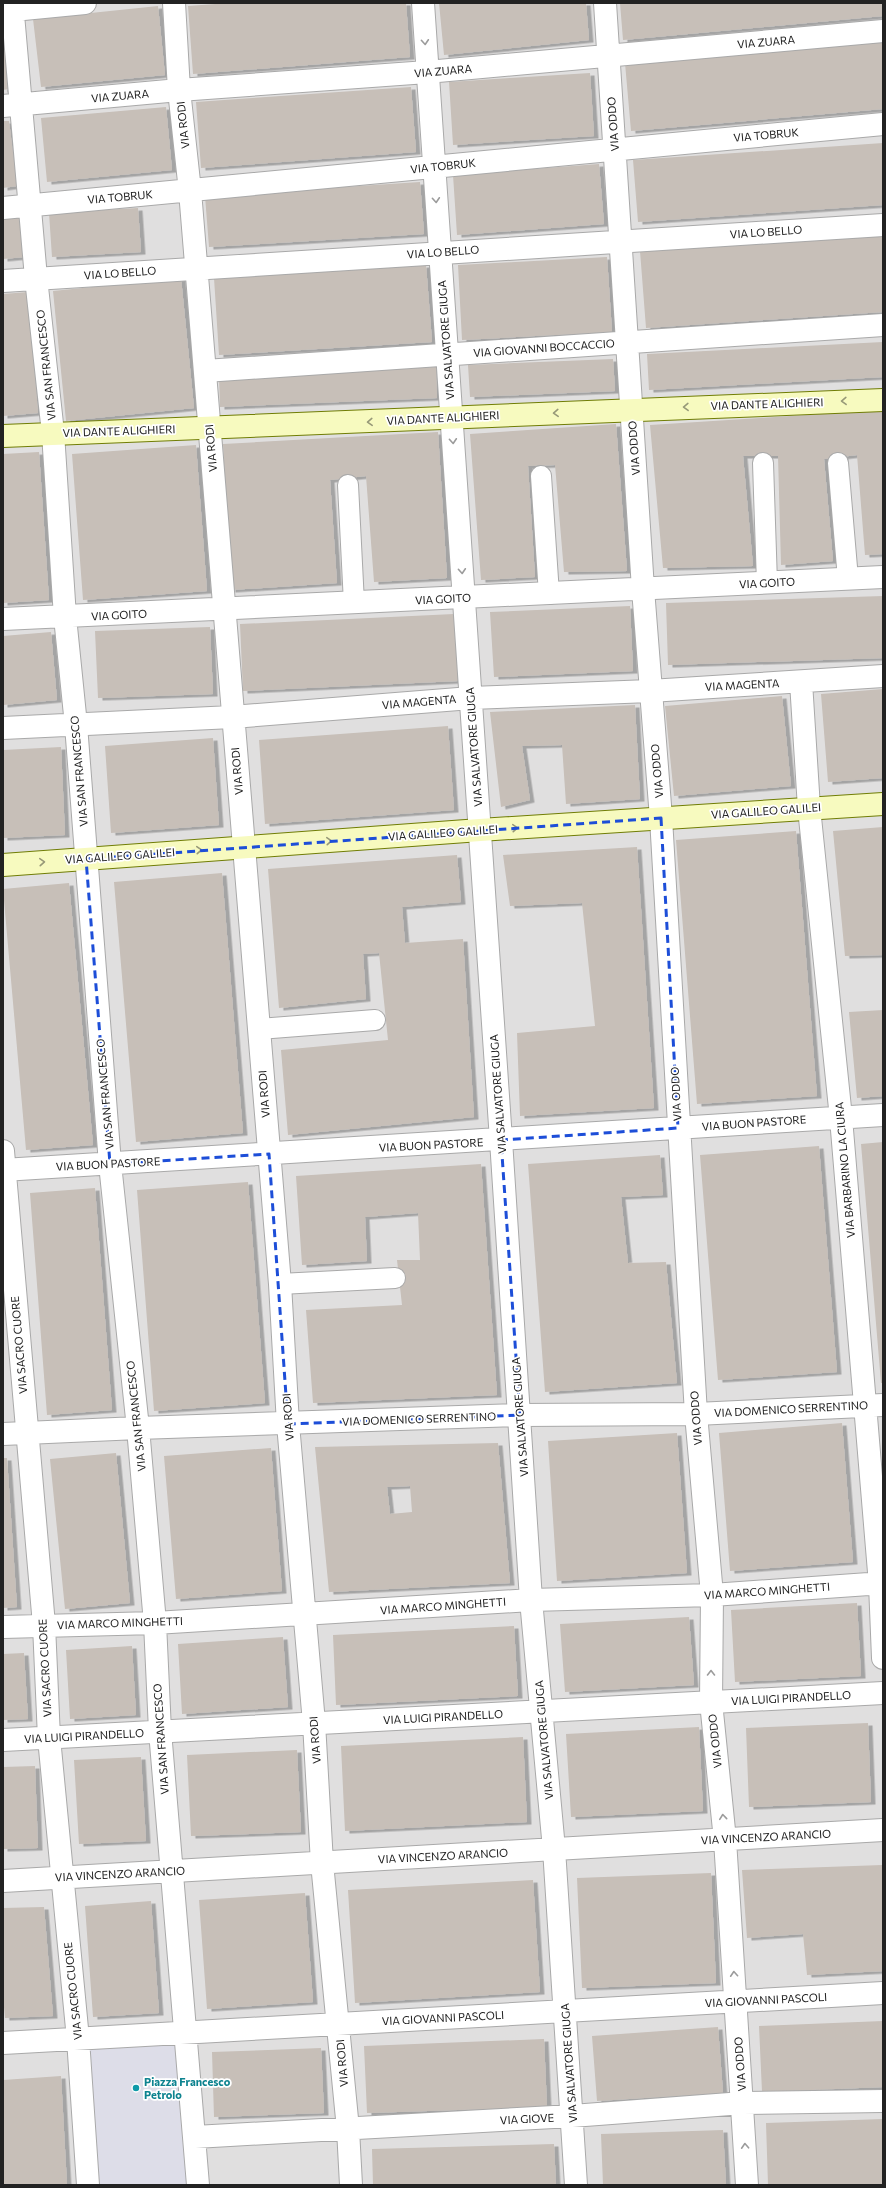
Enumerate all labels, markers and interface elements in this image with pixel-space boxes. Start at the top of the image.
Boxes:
street label: VIA ZUARA [737,32,796,51]
one-way arrow [421,39,430,45]
street label: VIA ZUARA [414,61,473,80]
street label: VIA ZUARA [91,86,150,105]
street label: VIA ODDO [604,96,621,152]
street label: VIA RODI [174,101,191,149]
street label: VIA TOBRUK [733,125,800,144]
street label: VIA TOBRUK [410,156,477,175]
street label: VIA TOBRUK [87,187,154,206]
one-way arrow [432,197,441,203]
street label: VIA LO BELLO [729,222,803,241]
street label: VIA LO BELLO [406,242,480,261]
street label: VIA LO BELLO [83,263,157,282]
street label: VIA SALVATORE GIUGA [435,279,456,400]
street label: VIA SAN FRANCESCO [33,309,58,421]
street label: VIA GIOVANNI BOCCACCIO [473,336,615,359]
street label: VIA DANTE ALIGHIERI [710,395,824,412]
one-way arrow [841,397,847,406]
one-way arrow [683,403,689,412]
street label: VIA DANTE ALIGHIERI [386,408,500,427]
one-way arrow [553,409,559,417]
one-way arrow [367,417,373,426]
street label: VIA ODDO [625,420,642,476]
street label: VIA DANTE ALIGHIERI [62,422,176,439]
street label: VIA RODI [202,424,219,472]
one-way arrow [449,438,458,444]
one-way arrow [458,568,467,574]
street label: VIA GOITO [739,575,795,590]
street label: VIA GOITO [415,591,471,606]
street label: VIA GOITO [91,607,147,622]
street label: VIA MAGENTA [704,676,780,693]
street label: VIA SALVATORE GIUGA [463,686,484,807]
street label: VIA MAGENTA [381,692,457,711]
street label: VIA SAN FRANCESCO [67,715,90,827]
street label: VIA ODDO [648,743,665,799]
street label: VIA RODI [228,747,245,795]
street label: VIA GALILEO GALILEI [711,800,821,821]
street label: VIA GALILEO GALILEI [388,822,498,843]
one-way arrow [512,823,518,832]
one-way arrow [326,836,332,845]
street label: VIA GALILEO GALILEI [65,845,175,866]
one-way arrow [196,846,203,855]
one-way arrow [39,858,45,867]
street label: VIA SALVATORE GIUGA [487,1033,508,1154]
street label: VIA SAN FRANCESCO [93,1038,116,1150]
street label: VIA ODDO [668,1066,683,1122]
street label: VIA RODI [255,1070,272,1118]
street label: VIA BARBARINO LA CIURA [832,1101,857,1239]
street label: VIA BUON PASTORE [701,1112,807,1133]
street label: VIA BUON PASTORE [378,1135,484,1154]
street label: VIA BUON PASTORE [55,1154,161,1173]
street label: VIA SACRO CUORE [8,1296,29,1395]
street label: VIA SALVATORE GIUGA [509,1356,530,1477]
street label: VIA SAN FRANCESCO [123,1360,148,1472]
street label: VIA ODDO [687,1390,704,1446]
street label: VIA RODI [279,1393,296,1441]
street label: VIA DOMENICO SERRENTINO [714,1398,868,1419]
street label: VIA DOMENICO SERRENTINO [342,1409,496,1428]
street label: VIA MARCO MINGHETTI [704,1580,830,1601]
street label: VIA MARCO MINGHETTI [380,1595,506,1616]
street label: VIA MARCO MINGHETTI [57,1614,183,1631]
street label: VIA SACRO CUORE [35,1619,54,1717]
one-way arrow [707,1670,715,1676]
street label: VIA SALVATORE GIUGA [532,1679,555,1800]
street label: VIA SAN FRANCESCO [150,1683,171,1795]
street label: VIA LUIGI PIRANDELLO [731,1688,851,1707]
street label: VIA LUIGI PIRANDELLO [383,1707,503,1726]
street label: VIA ODDO [705,1713,724,1769]
street label: VIA RODI [306,1716,323,1764]
street label: VIA LUIGI PIRANDELLO [24,1726,144,1745]
one-way arrow [718,1814,727,1820]
street label: VIA VINCENZO ARANCIO [701,1827,831,1846]
street label: VIA VINCENZO ARANCIO [378,1846,508,1865]
street label: VIA VINCENZO ARANCIO [55,1864,185,1883]
street label: VIA SACRO CUORE [61,1941,84,2041]
one-way arrow [729,1971,738,1977]
street label: VIA GIOVANNI PASCOLI [704,1990,828,2009]
street label: VIA SALVATORE GIUGA [558,2002,579,2123]
street label: VIA GIOVANNI PASCOLI [381,2008,505,2027]
street label: VIA ODDO [731,2036,748,2092]
street label: VIA RODI [333,2039,350,2087]
place label: Piazza Francesco Petrolo [144,2075,231,2101]
marker: Piazza Francesco Petrolo [131,2083,141,2093]
street label: VIA GIOVE [500,2111,554,2126]
one-way arrow [741,2143,750,2149]

